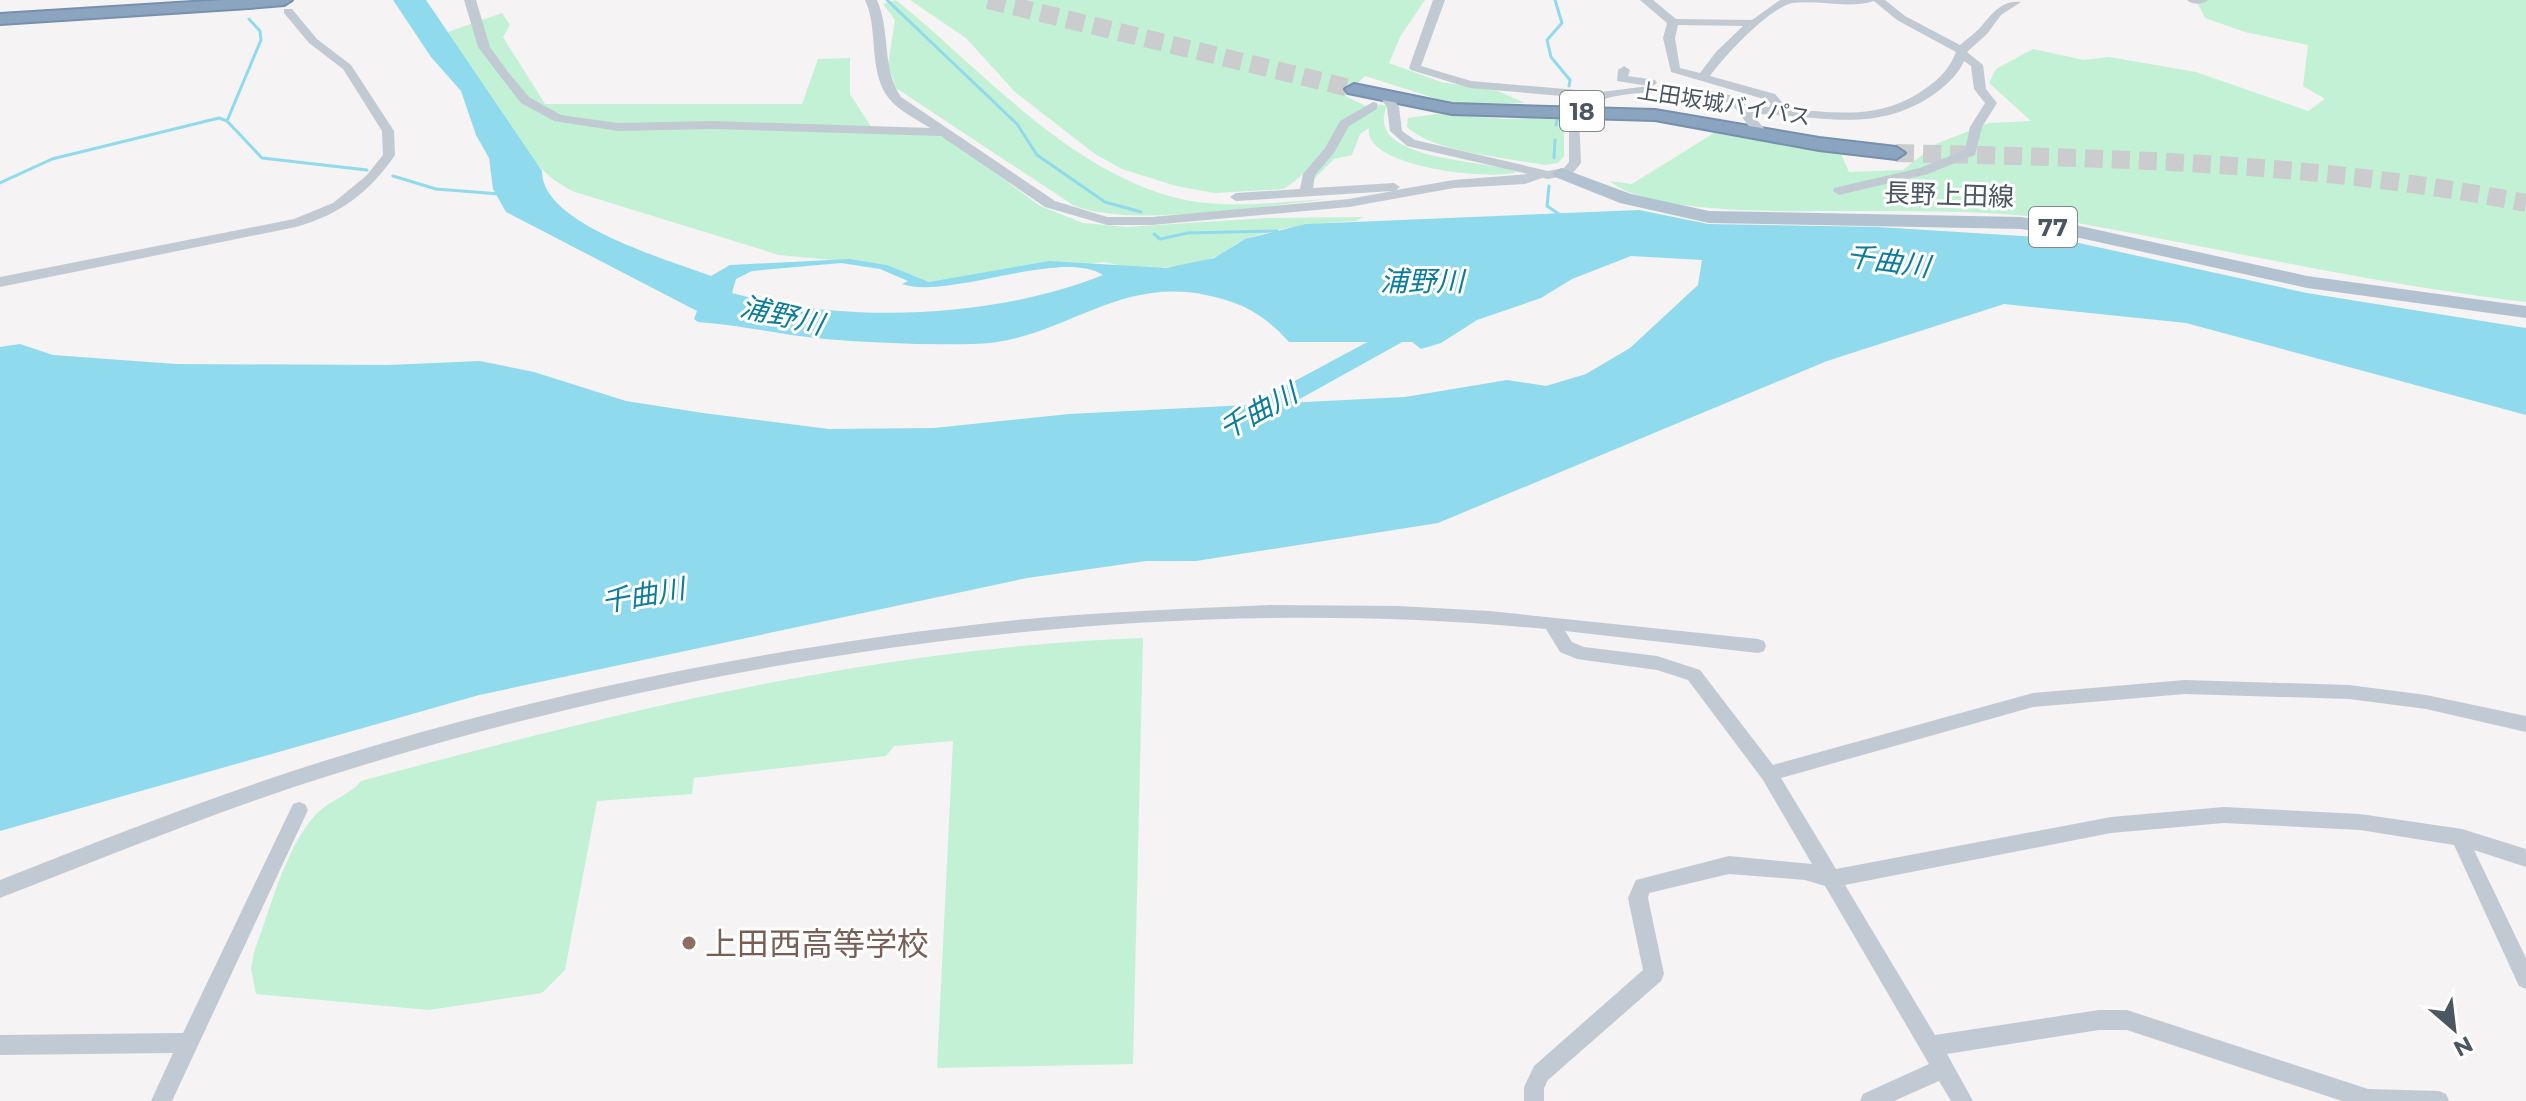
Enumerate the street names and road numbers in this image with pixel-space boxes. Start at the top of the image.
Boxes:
street label: 上田坂城バイパス [1635,77,1813,131]
road number: 18 [1560,91,1604,131]
street label: 長野上田線 [1883,177,2015,213]
road number: 77 [2029,207,2077,247]

